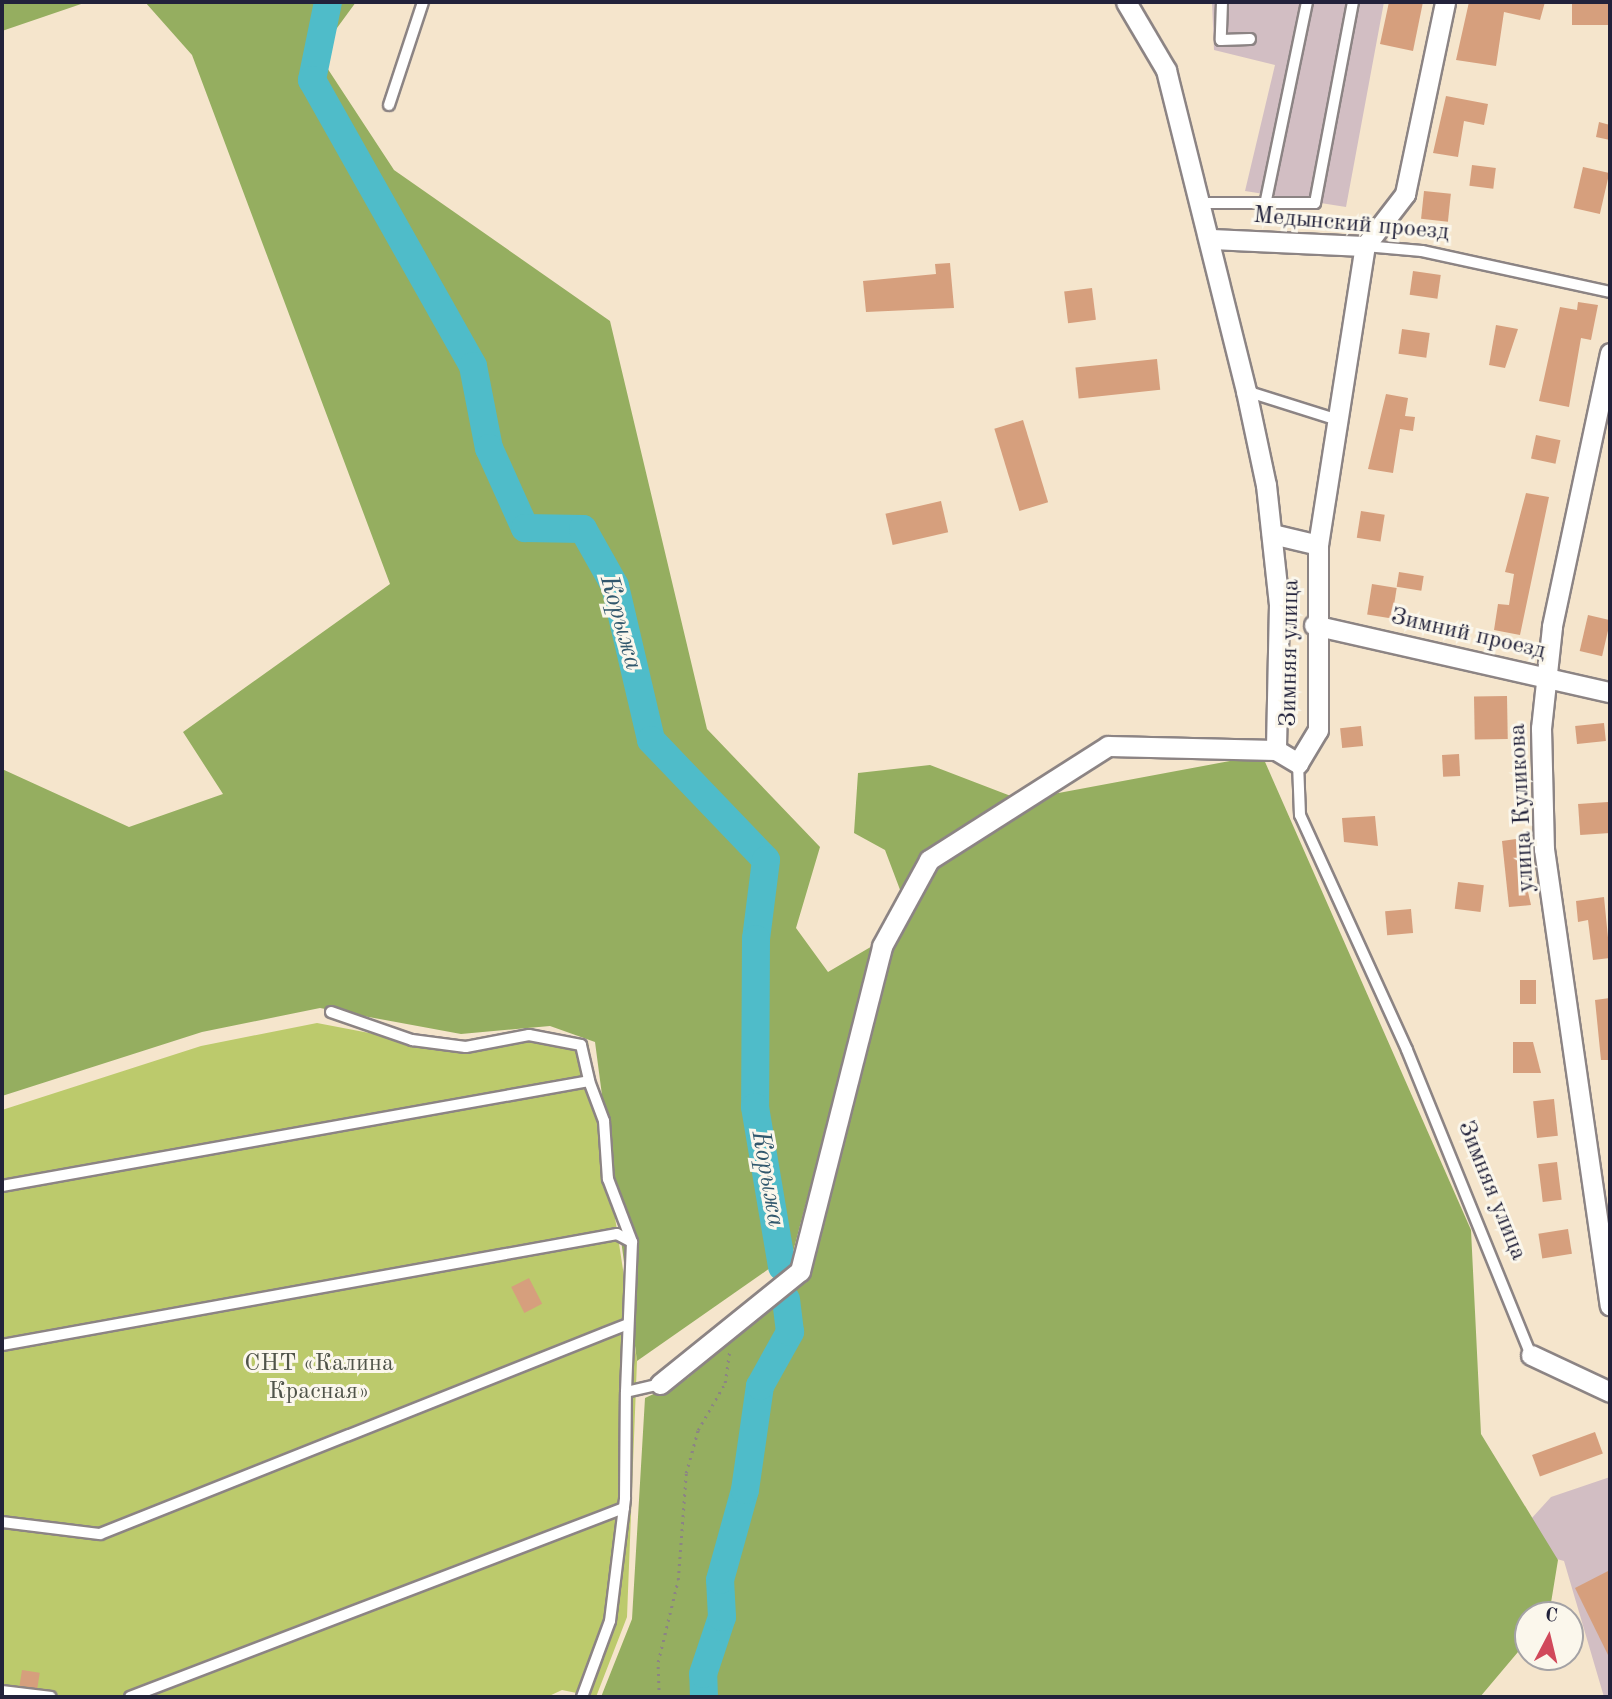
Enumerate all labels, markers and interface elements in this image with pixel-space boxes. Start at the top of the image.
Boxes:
street label: Медынский проезд [1252,202,1450,248]
water label: Корыжа [592,572,648,674]
street label: Зимняя улица [1275,579,1307,727]
street label: Зимний проезд [1388,603,1548,667]
street label: улица Куликова [1504,723,1542,893]
street label: Зимняя улица [1450,1117,1532,1265]
water label: Корыжа [743,1128,791,1230]
park label: СНТ «Калина Красная» [244,1351,394,1407]
north arrow [1514,1601,1584,1671]
text: С [1544,1606,1559,1627]

